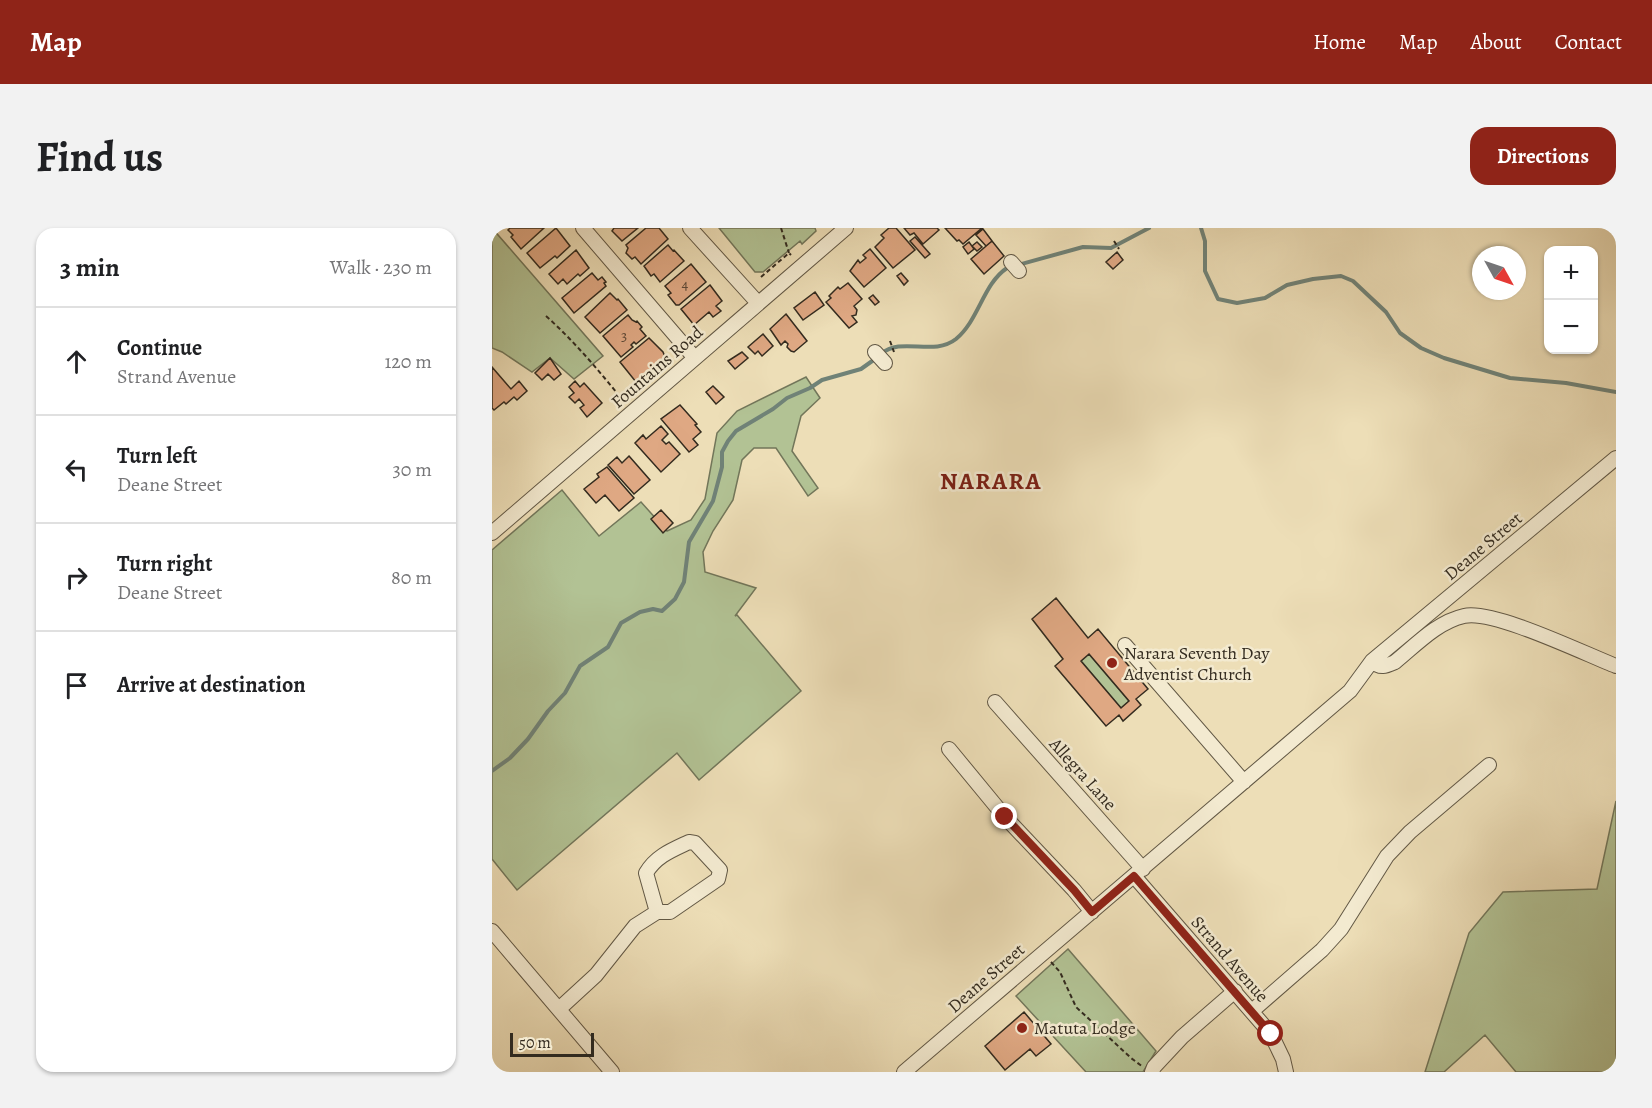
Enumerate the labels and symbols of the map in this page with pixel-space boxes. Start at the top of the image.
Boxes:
north arrow [1472,246,1526,300]
house number: 4 [682,274,689,294]
street label: Fountains Road [606,320,708,414]
house number: 3 [621,326,627,346]
district label: NARARA [940,465,1042,497]
street label: Deane Street [1439,506,1527,586]
place label: Narara Seventh Day Adventist Church [1123,641,1270,686]
marker: Narara Seventh Day Adventist Church [1105,656,1119,670]
street label: Allegra Lane [1043,732,1122,815]
route end [991,803,1017,829]
street label: Strand Avenue [1186,911,1274,1007]
street label: Deane Street [942,938,1030,1018]
place label: Matuta Lodge [1034,1016,1136,1040]
route start [1257,1020,1283,1046]
marker: Matuta Lodge [1015,1021,1029,1035]
scale bar [510,1030,594,1058]

